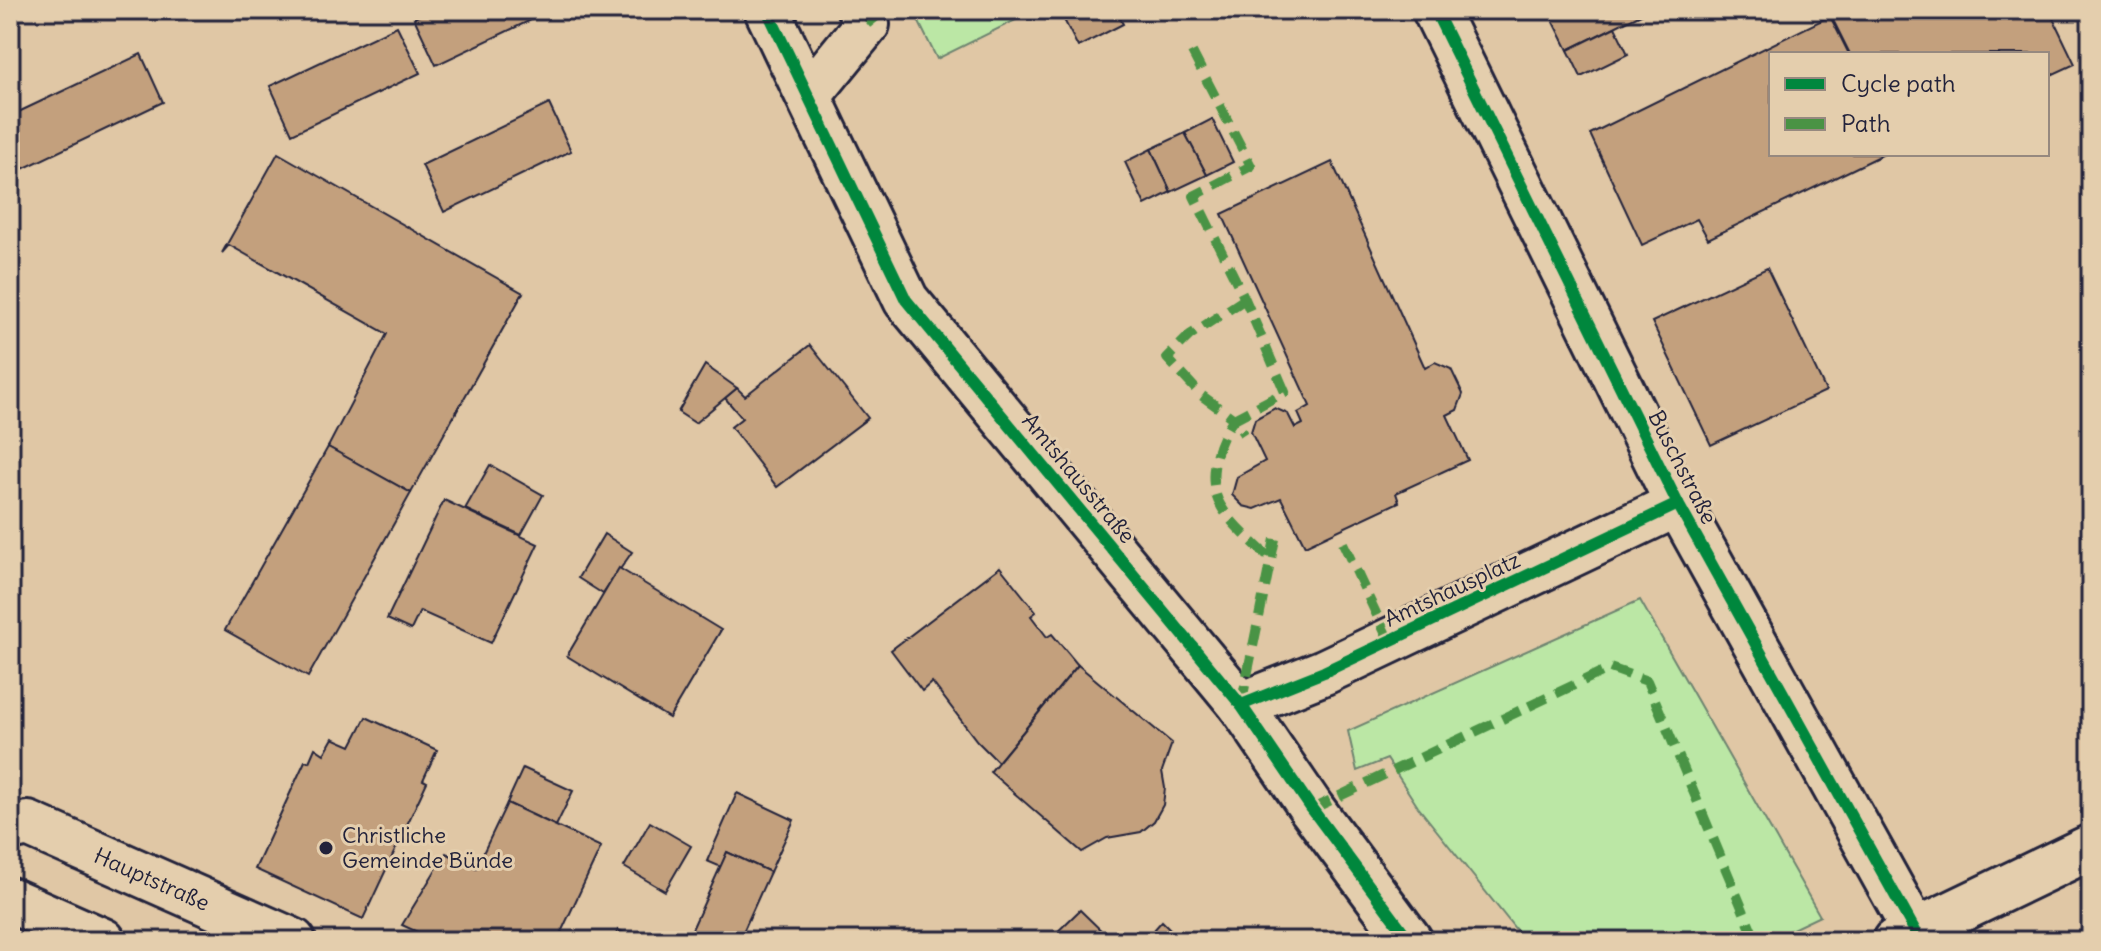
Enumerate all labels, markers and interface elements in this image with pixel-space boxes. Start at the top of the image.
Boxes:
legend [1769,52,2049,156]
text: Cycle path [1841,68,1956,98]
text: Path [1841,108,1891,138]
street label: Buschstraße [1642,406,1724,528]
street label: Amtshausstraße [1016,407,1142,549]
street label: Amtshausplatz [1380,545,1524,633]
place label: Christliche Gemeinde Bünde [342,821,513,874]
marker: Christliche Gemeinde Bünde [317,839,335,857]
street label: Hauptstraße [90,841,214,917]

